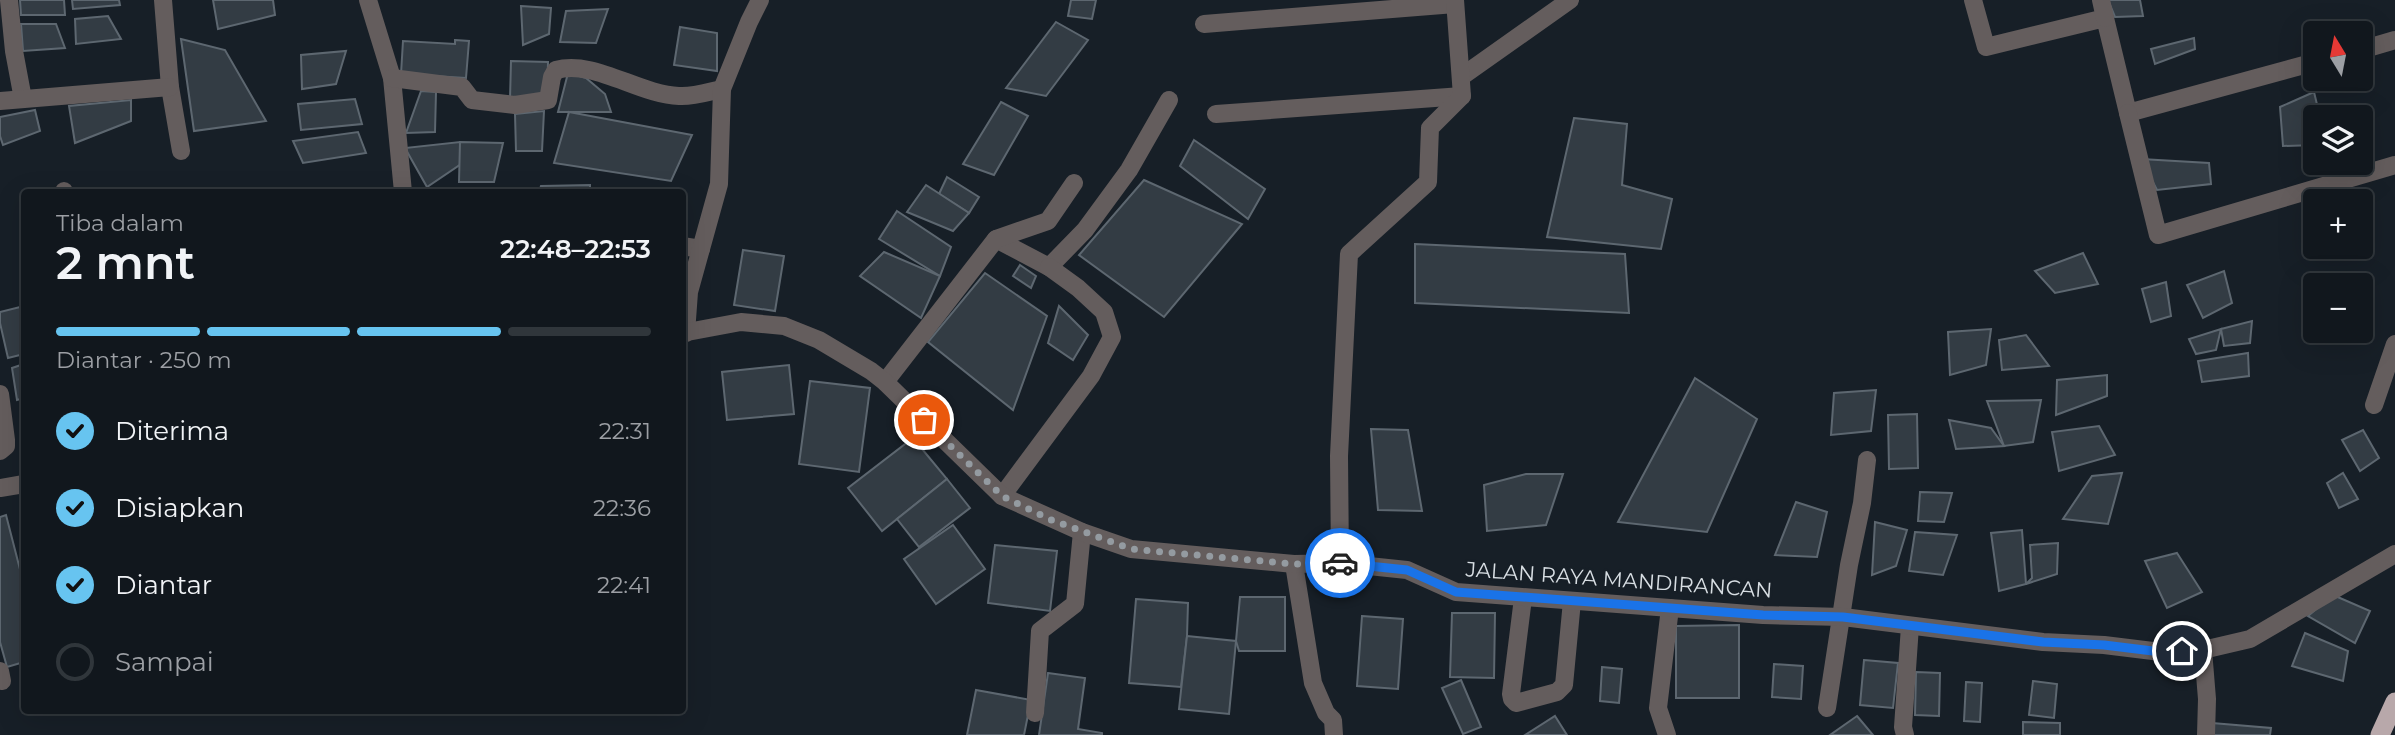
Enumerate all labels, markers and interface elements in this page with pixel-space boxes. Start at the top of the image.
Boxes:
north arrow [2303,21,2373,91]
map controls [2303,21,2373,343]
button: layers [2303,105,2373,175]
button: + [2303,189,2373,259]
text: Tiba dalam [56,209,184,237]
text: 22:48–22:53 [500,233,651,265]
text: 2 mnt [56,234,195,291]
button: − [2303,273,2373,343]
text: Diantar · 250 m [56,346,232,374]
pin [894,390,954,450]
icon: bag [905,401,943,439]
icon: check [56,412,94,450]
text: Diterima [115,415,229,447]
text: 22:31 [599,417,651,445]
icon: check [56,489,94,527]
text: Disiapkan [115,492,244,524]
text: 22:36 [593,494,651,522]
courier [1305,528,1375,598]
icon: car [1321,544,1359,582]
street label: JALAN RAYA MANDIRANCAN [1464,556,1773,603]
icon: check [56,566,94,604]
text: Diantar [115,569,212,601]
text: 22:41 [597,571,651,599]
pin [2152,621,2212,681]
icon: home [2163,632,2201,670]
text: Sampai [115,646,214,678]

